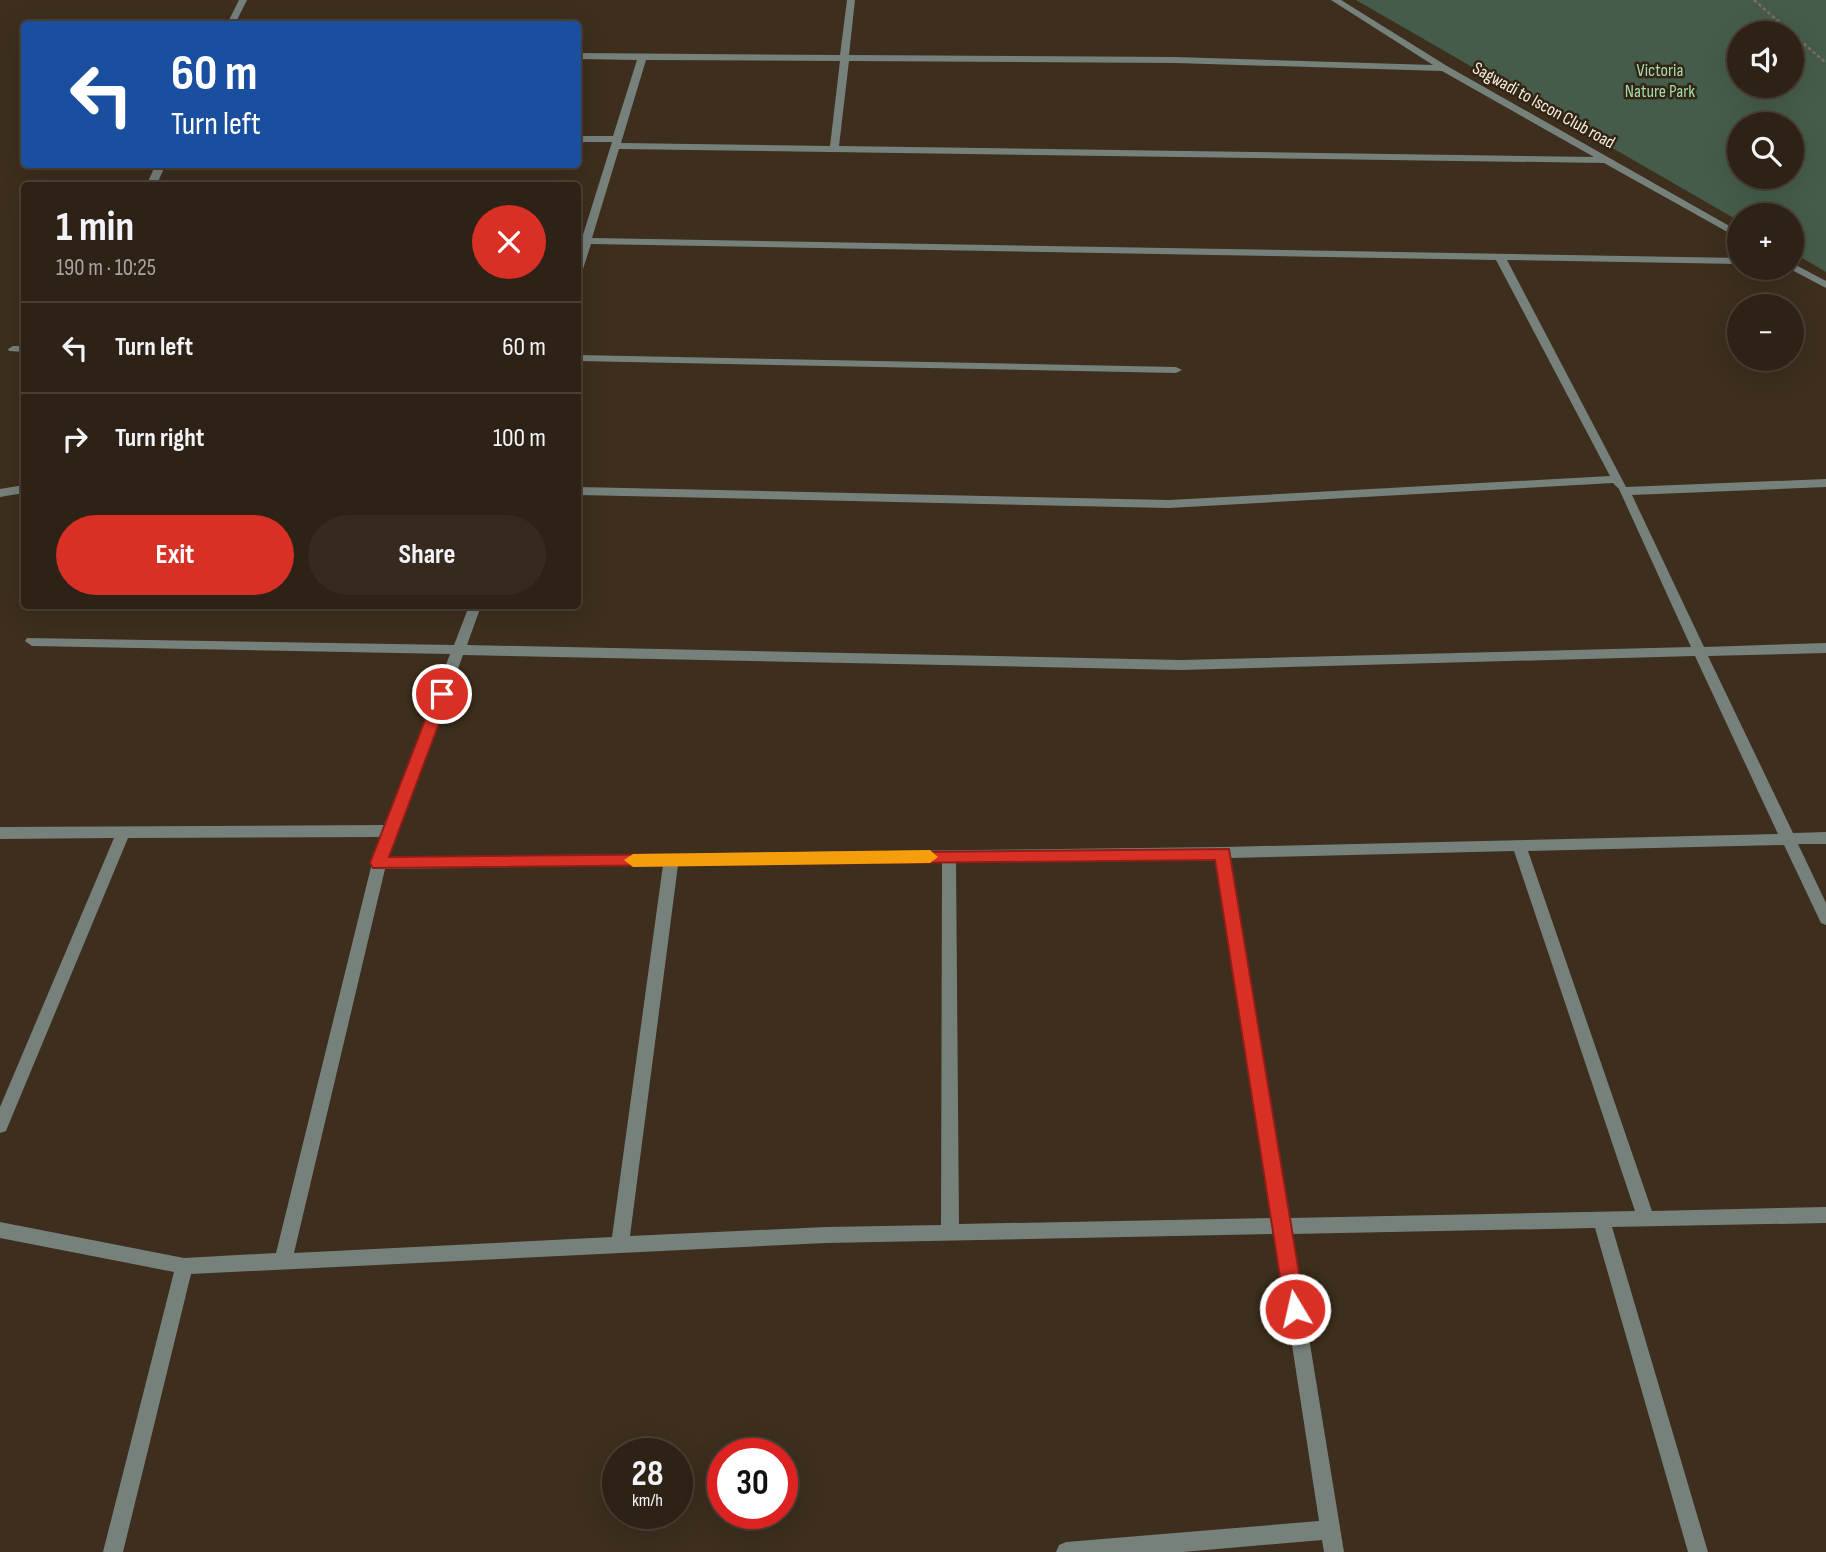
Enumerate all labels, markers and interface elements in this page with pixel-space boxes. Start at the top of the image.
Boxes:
map controls [1727,21,1804,371]
button: sound [1727,21,1804,98]
text: 60 m [171,45,258,104]
icon: left [56,49,147,140]
street label: Sagwadi to Iscon Club road [1469,58,1619,153]
park label: Victoria Nature Park [1625,60,1695,102]
text: Turn left [171,105,261,144]
button: search [1727,112,1804,189]
text: 1 min [56,202,134,253]
button: + [1727,203,1804,280]
button: close [472,205,546,279]
text: 190 m · 10:25 [56,254,156,282]
button: − [1727,294,1804,371]
icon: left [56,329,94,367]
text: Turn left [115,332,193,363]
text: 60 m [502,332,546,363]
icon: right [56,420,94,458]
text: Turn right [115,423,204,454]
text: 100 m [493,423,546,454]
button: Exit [56,515,294,595]
button: Share [308,515,546,595]
pin [412,664,472,724]
icon: arrive [423,675,461,713]
position arrow [1258,1272,1332,1346]
speed limit sign: 30 [707,1438,798,1529]
text: 28 [632,1453,663,1496]
text: km/h [632,1490,663,1511]

